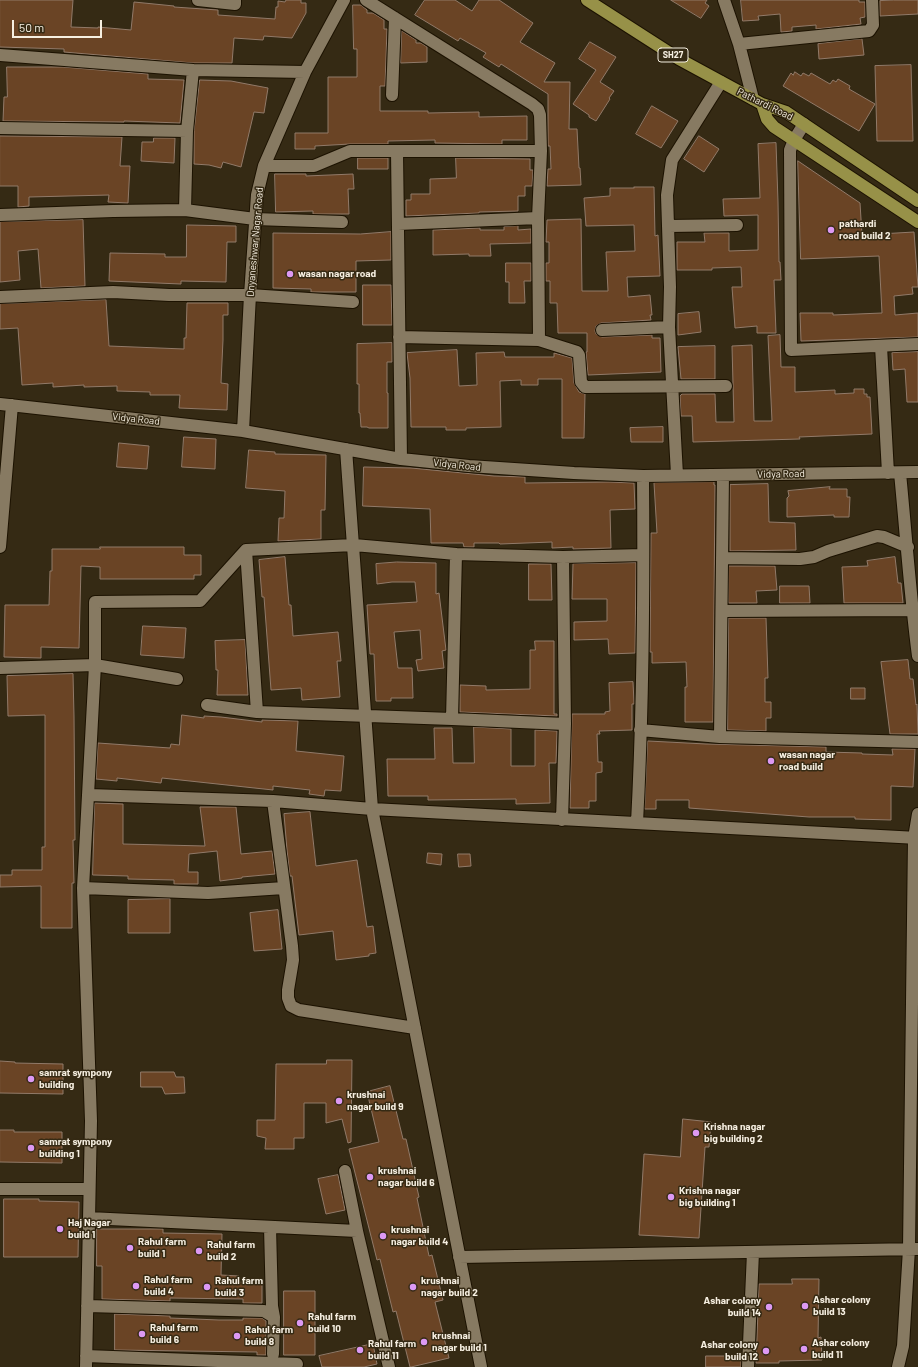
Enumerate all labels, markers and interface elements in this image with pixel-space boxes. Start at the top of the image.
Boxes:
scale bar [14,12,104,38]
text: 50 m [19,20,44,34]
road number: SH27 [658,48,688,62]
street label: Pathardi Road [735,85,795,123]
street label: Dnyaneshwar Nagar Road [244,187,266,297]
place label: pathardi road build 2 [839,218,891,242]
marker: pathardi road build 2 [826,225,836,235]
place label: wasan nagar road [298,268,376,280]
marker: wasan nagar road [285,269,295,279]
street label: Vidya Road [112,411,160,427]
street label: Vidya Road [433,457,481,473]
street label: Vidya Road [757,468,805,480]
place label: wasan nagar road build [779,749,835,772]
marker: wasan nagar road build [766,756,776,766]
place label: samrat sympony building [39,1067,112,1090]
marker: samrat sympony building [26,1074,36,1084]
place label: krushnai nagar build 9 [347,1089,403,1112]
marker: krushnai nagar build 9 [334,1096,344,1106]
place label: Krishna nagar big building 2 [704,1121,765,1144]
marker: Krishna nagar big building 2 [691,1128,701,1138]
place label: samrat sympony building 1 [39,1136,112,1160]
marker: samrat sympony building 1 [26,1143,36,1153]
place label: krushnai nagar build 6 [378,1165,435,1188]
marker: krushnai nagar build 6 [365,1172,375,1182]
place label: Krishna nagar big building 1 [679,1185,740,1208]
marker: Krishna nagar big building 1 [666,1192,676,1202]
place label: Haj Nagar build 1 [68,1217,111,1240]
marker: Haj Nagar build 1 [55,1224,65,1234]
place label: krushnai nagar build 4 [391,1224,448,1248]
marker: krushnai nagar build 4 [378,1231,388,1241]
place label: Rahul farm build 1 [138,1236,186,1260]
place label: Rahul farm build 2 [207,1239,255,1262]
marker: Rahul farm build 1 [125,1243,135,1253]
marker: Rahul farm build 2 [194,1246,204,1256]
place label: Rahul farm build 4 [144,1274,192,1298]
place label: Rahul farm build 3 [215,1275,263,1298]
place label: krushnai nagar build 2 [421,1275,478,1298]
marker: Rahul farm build 4 [131,1281,141,1291]
marker: Rahul farm build 3 [202,1282,212,1292]
marker: krushnai nagar build 2 [408,1282,418,1292]
place label: Ashar colony build 13 [813,1294,870,1318]
place label: Ashar colony build 14 [704,1295,761,1318]
marker: Ashar colony build 13 [800,1301,810,1311]
marker: Ashar colony build 14 [764,1302,774,1312]
place label: Rahul farm build 10 [308,1311,356,1334]
marker: Rahul farm build 10 [295,1318,305,1328]
place label: Rahul farm build 6 [150,1322,198,1346]
place label: Rahul farm build 8 [245,1324,293,1348]
marker: Rahul farm build 6 [137,1329,147,1339]
place label: krushnai nagar build 1 [432,1330,487,1354]
marker: Rahul farm build 8 [232,1331,242,1341]
marker: krushnai nagar build 1 [419,1337,429,1347]
place label: Ashar colony build 11 [812,1337,869,1360]
place label: Rahul farm build 11 [368,1338,416,1362]
place label: Ashar colony build 12 [701,1339,758,1362]
marker: Ashar colony build 11 [799,1344,809,1354]
marker: Rahul farm build 11 [355,1345,365,1355]
marker: Ashar colony build 12 [761,1346,771,1356]

